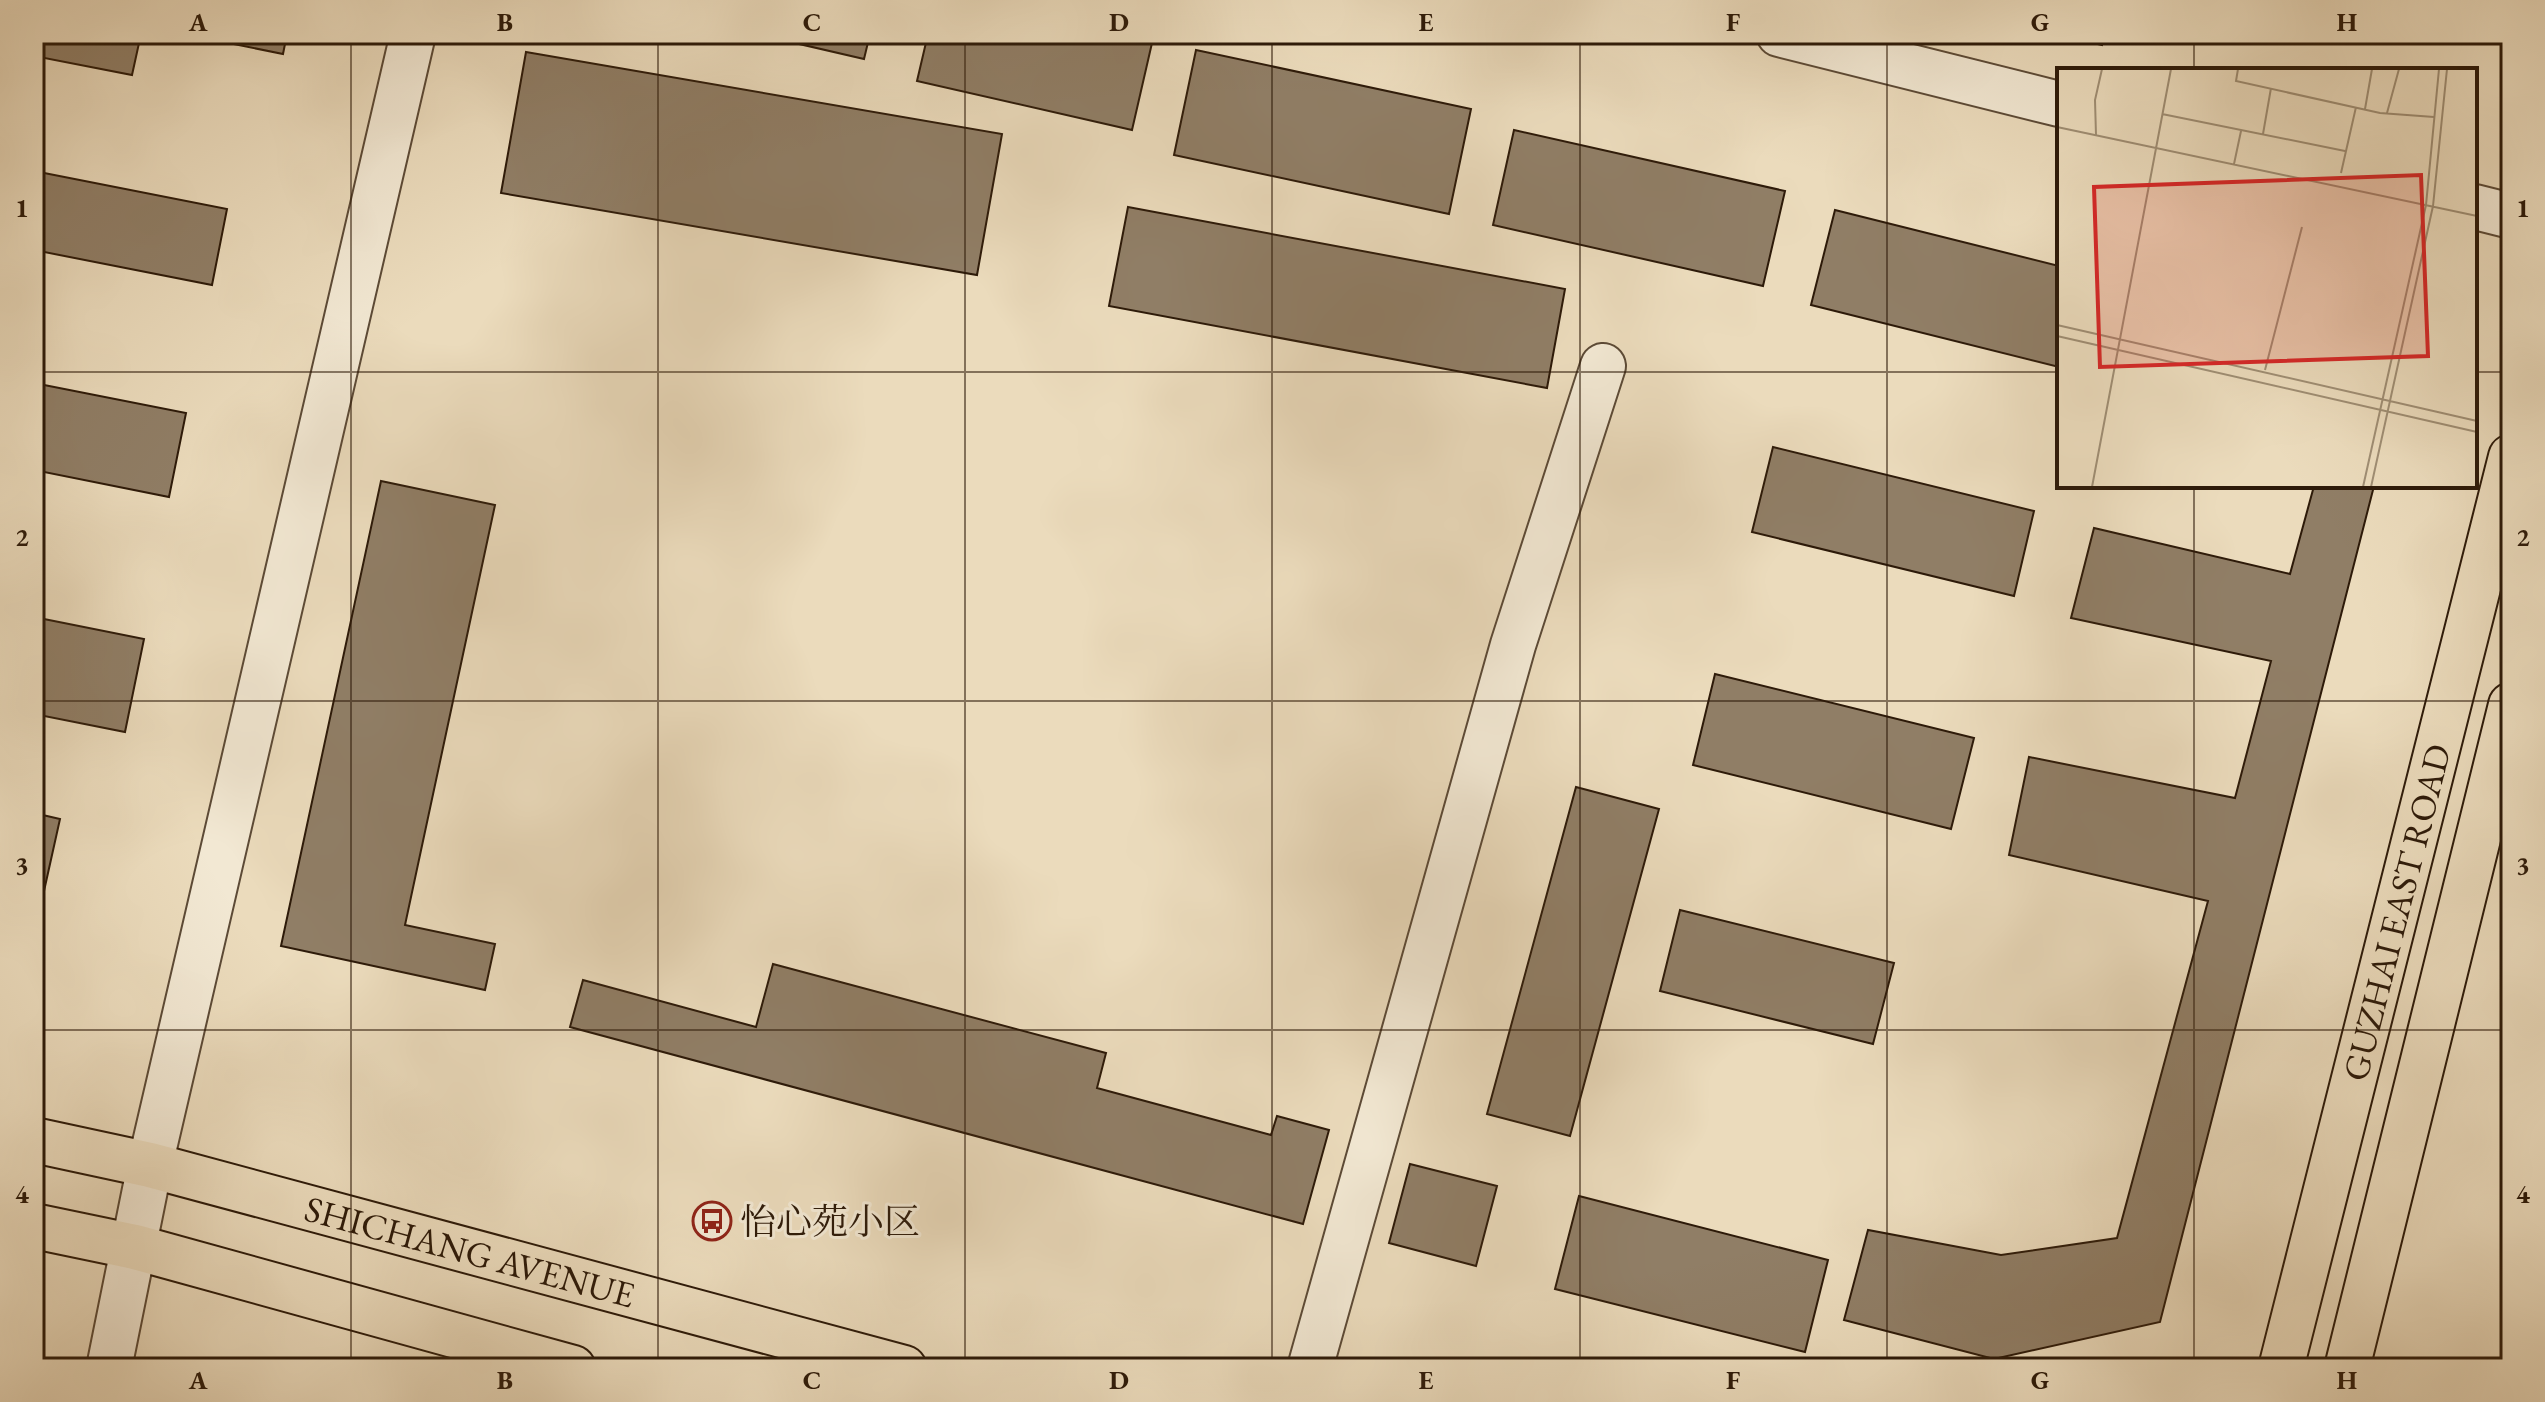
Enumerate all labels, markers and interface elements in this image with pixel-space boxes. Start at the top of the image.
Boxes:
text: A [188,5,208,39]
text: B [497,5,513,39]
text: C [803,5,821,39]
text: D [1109,5,1129,39]
text: E [1419,5,1434,39]
text: F [1726,5,1740,39]
text: G [2031,5,2050,39]
text: H [2337,5,2358,39]
inset map [2057,68,2477,488]
text: 1 [15,191,29,225]
text: 1 [2516,191,2530,225]
text: 2 [15,520,29,554]
text: 2 [2516,520,2530,554]
street label: GUZHAI EAST ROAD [2331,739,2461,1086]
text: 3 [15,848,29,882]
text: 3 [2516,848,2530,882]
text: 4 [15,1177,29,1211]
text: 4 [2516,1177,2530,1211]
street label: SHICHANG AVENUE [300,1184,640,1318]
place label: 怡心苑小区 [740,1198,920,1245]
bus stop icon: 怡心苑小区 [691,1200,733,1242]
text: A [188,1363,208,1397]
text: B [497,1363,513,1397]
text: C [803,1363,821,1397]
text: D [1109,1363,1129,1397]
text: E [1419,1363,1434,1397]
text: F [1726,1363,1740,1397]
text: G [2031,1363,2050,1397]
text: H [2337,1363,2358,1397]

